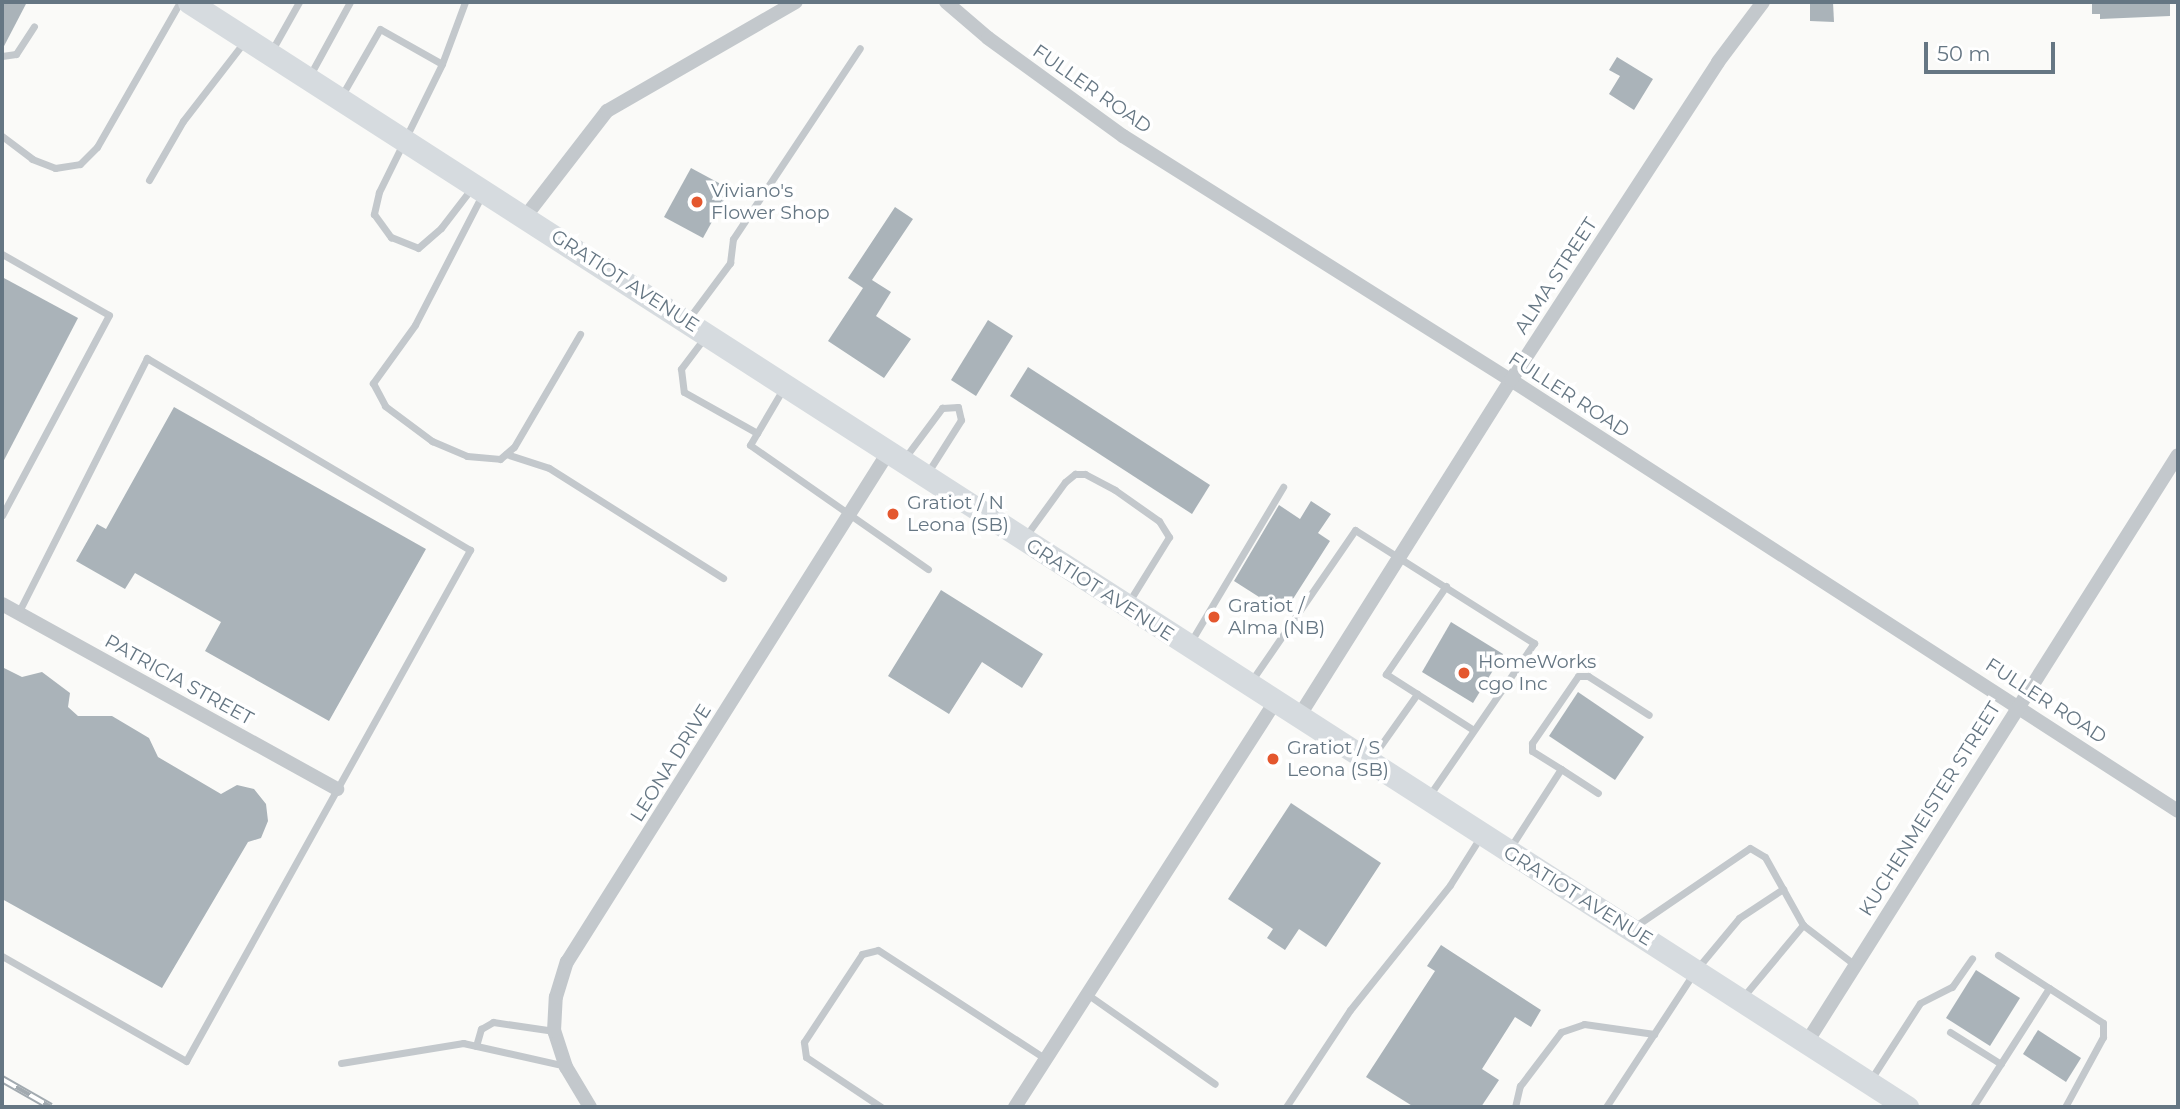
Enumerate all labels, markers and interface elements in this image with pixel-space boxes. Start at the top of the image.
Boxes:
scale bar [1928,28,2059,72]
street label: FULLER ROAD [1028,40,1156,138]
text: 50 m [1937,41,1991,66]
place label: Viviano's Flower Shop [711,180,830,224]
marker: Viviano's Flower Shop [689,194,705,210]
street label: ALMA STREET [1510,214,1602,338]
street label: GRATIOT AVENUE [547,225,703,337]
street label: FULLER ROAD [1504,347,1634,443]
place label: Gratiot / N Leona (SB) [907,492,1009,536]
marker: Gratiot / N Leona (SB) [885,506,901,522]
street label: GRATIOT AVENUE [1022,534,1178,646]
place label: Gratiot / Alma (NB) [1228,595,1325,639]
marker: Gratiot / Alma (NB) [1206,609,1222,625]
street label: PATRICIA STREET [101,630,257,730]
place label: HomeWorks cgo Inc [1478,651,1596,695]
street label: FULLER ROAD [1981,653,2111,749]
marker: HomeWorks cgo Inc [1456,665,1472,681]
street label: KUCHENMEISTER STREET [1855,698,2005,920]
street label: LEONA DRIVE [626,700,716,826]
place label: Gratiot / S Leona (SB) [1287,737,1389,781]
marker: Gratiot / S Leona (SB) [1265,751,1281,767]
street label: GRATIOT AVENUE [1499,841,1657,951]

